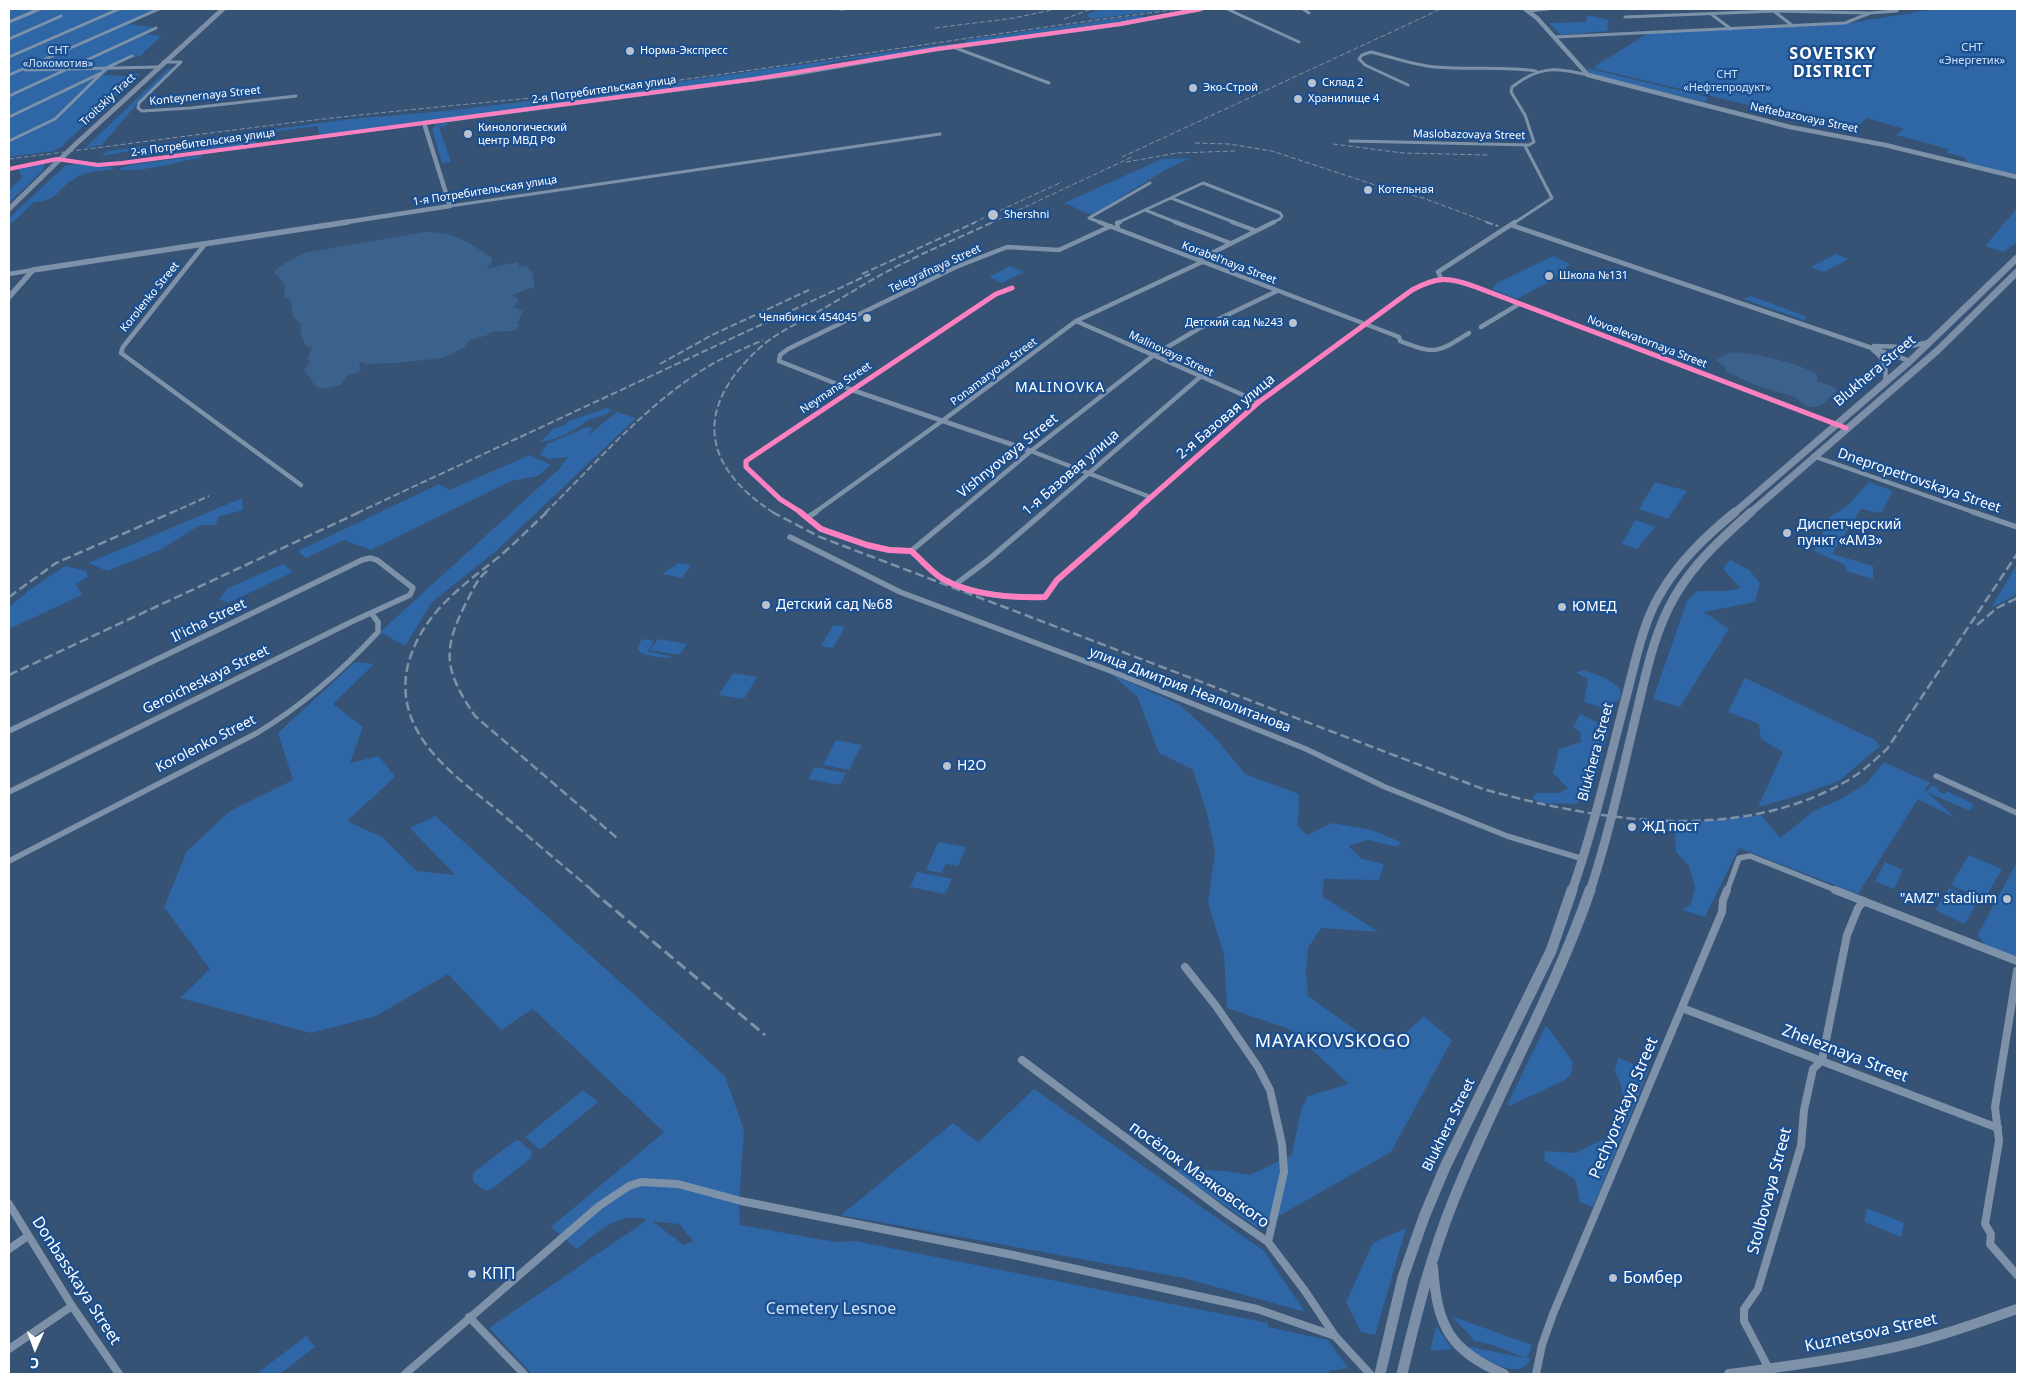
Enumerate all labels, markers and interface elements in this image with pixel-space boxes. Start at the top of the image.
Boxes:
park label: СНТ «Энергетик» [1939,41,2005,67]
park label: СНТ «Локомотив» [23,44,93,70]
place label: Норма-Экспресс [640,44,728,58]
district label: SOVETSKY DISTRICT [1788,44,1878,82]
marker: Норма-Экспресс [624,45,636,57]
park label: СНТ «Нефтепродукт» [1683,68,1771,94]
street label: Troitskiy Tract [77,71,139,129]
street label: 2-я Потребительская улица [531,73,677,107]
place label: Склад 2 [1322,76,1363,90]
marker: Склад 2 [1306,77,1318,89]
place label: Эко-Строй [1203,81,1258,95]
marker: Эко-Строй [1187,82,1199,94]
street label: Konteynernaya Street [149,84,261,108]
place label: Хранилище 4 [1308,92,1379,106]
marker: Хранилище 4 [1292,93,1304,105]
street label: Neftebazovaya Street [1749,100,1859,136]
place label: Кинологический центр МВД РФ [478,121,567,147]
street label: 2-я Потребительская улица [130,126,276,160]
street label: Maslobazovaya Street [1413,127,1525,143]
marker: Кинологический центр МВД РФ [462,128,474,140]
street label: 1-я Потребительская улица [412,173,558,209]
place label: Котельная [1378,183,1434,197]
marker: Котельная [1362,184,1374,196]
marker: Shershni [986,208,1000,222]
place label: Shershni [1004,208,1049,222]
street label: Korabel'naya Street [1180,239,1278,287]
street label: Telegrafnaya Street [887,242,983,296]
street label: Korolenko Street [118,259,182,335]
place label: Школа №131 [1559,269,1628,283]
marker: Школа №131 [1543,270,1555,282]
place label: Челябинск 454045 [759,311,857,325]
marker: Челябинск 454045 [861,312,873,324]
street label: Novoelevatornaya Street [1585,313,1709,371]
place label: Детский сад №243 [1185,316,1283,330]
marker: Детский сад №243 [1287,317,1299,329]
street label: Malinovaya Street [1126,329,1216,379]
street label: Blukhera Street [1831,332,1919,410]
street label: Ponamaryova Street [948,335,1040,409]
street label: Neymana Street [798,359,874,417]
street label: 2-я Базовая улица [1174,371,1278,463]
district label: MALINOVKA [1014,380,1106,396]
street label: Vishnyovaya Street [955,410,1061,502]
street label: 1-я Базовая улица [1019,426,1123,520]
street label: Dnepropetrovskaya Street [1835,445,2003,517]
place label: Диспетчерский пункт «АМЗ» [1797,517,1902,550]
marker: Диспетчерский пункт «АМЗ» [1781,527,1793,539]
street label: Il'icha Street [169,596,249,646]
place label: Детский сад №68 [776,597,893,613]
marker: Детский сад №68 [760,599,772,611]
place label: ЮМЕД [1572,599,1617,615]
marker: ЮМЕД [1556,601,1568,613]
street label: Geroicheskaya Street [140,642,272,718]
street label: улица Дмитрия Неаполитанова [1087,644,1293,736]
street label: Blukhera Street [1575,701,1617,803]
street label: Korolenko Street [153,712,259,776]
place label: H2O [957,758,986,774]
marker: H2O [941,760,953,772]
place label: ЖД пост [1642,819,1699,835]
marker: ЖД пост [1626,821,1638,833]
place label: "AMZ" stadium [1900,891,1997,907]
marker: "AMZ" stadium [2001,893,2013,905]
street label: Zheleznaya Street [1779,1021,1911,1087]
district label: MAYAKOVSKOGO [1253,1031,1413,1053]
street label: Pechyorskaya Street [1585,1034,1663,1182]
street label: Blukhera Street [1419,1076,1479,1174]
street label: посёлок Маяковского [1125,1118,1273,1232]
street label: Stolbovaya Street [1744,1125,1796,1257]
street label: Donbasskaya Street [27,1213,125,1349]
place label: КПП [482,1264,515,1284]
marker: КПП [466,1268,478,1280]
place label: Бомбер [1623,1268,1683,1288]
marker: Бомбер [1607,1272,1619,1284]
park label: Cemetery Lesnoe [766,1299,896,1319]
street label: Kuznetsova Street [1803,1310,1939,1356]
north arrow [10,1323,60,1373]
text: С [30,1354,39,1373]

